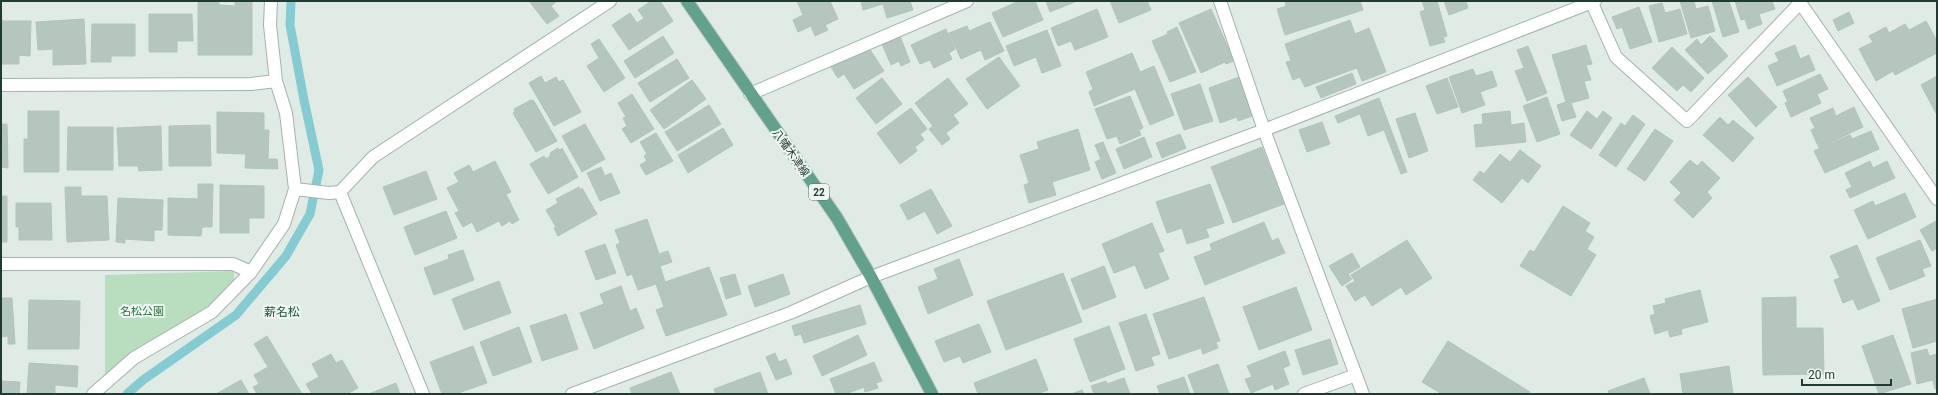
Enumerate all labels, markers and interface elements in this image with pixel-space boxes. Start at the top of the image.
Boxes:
street label: 八幡木津線 [770,127,812,179]
road number: 22 [809,184,829,200]
park label: 名松公園 [120,305,164,318]
district label: 薪名松 [264,305,300,319]
scale bar [1802,361,1891,387]
text: 20 m [1808,368,1835,382]

